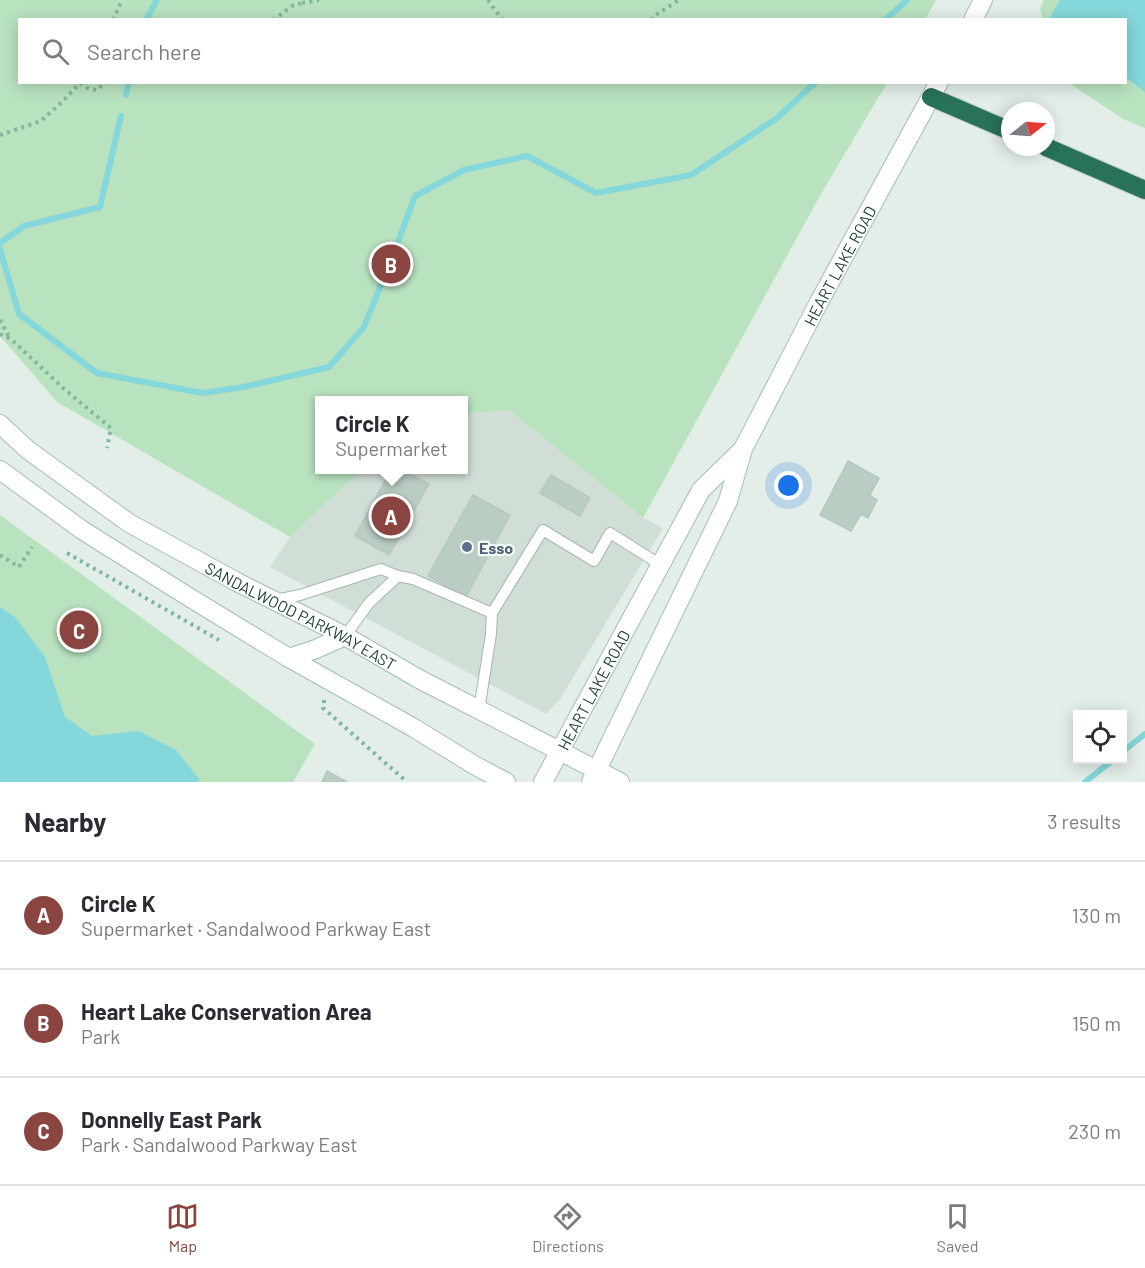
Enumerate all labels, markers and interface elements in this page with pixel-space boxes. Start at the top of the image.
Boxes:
search box [18,18,1127,84]
icon: search [39,35,72,68]
text: Search here [87,38,201,64]
north arrow [1001,102,1055,156]
street label: HEART LAKE ROAD [799,202,879,329]
pin: B [372,242,410,286]
popup [315,396,468,474]
text: Circle K [335,410,410,436]
text: Supermarket [335,436,448,460]
your location [774,471,803,500]
pin: A [372,494,410,538]
place label: Esso [479,538,513,557]
marker: Esso [460,540,474,554]
street label: SANDALWOOD PARKWAY EAST [202,557,400,673]
pin: C [60,608,98,652]
street label: HEART LAKE ROAD [553,626,633,753]
map controls [1073,710,1127,764]
button: locate [1073,710,1127,764]
text: Nearby [24,806,106,837]
text: 3 results [1047,809,1121,833]
text: Circle K [81,890,156,916]
text: A [37,903,50,927]
text: 130 m [1072,903,1121,927]
text: Supermarket · Sandalwood Parkway East [81,916,431,940]
text: Heart Lake Conservation Area [81,998,372,1024]
text: B [37,1011,50,1035]
text: 150 m [1072,1011,1121,1035]
text: Park [81,1024,120,1048]
text: Donnelly East Park [81,1106,262,1132]
text: C [37,1119,50,1143]
text: 230 m [1068,1119,1121,1143]
text: Park · Sandalwood Parkway East [81,1132,358,1156]
tab: Map [166,1200,199,1255]
tab: Directions [532,1200,604,1255]
tab: Saved [937,1200,979,1255]

